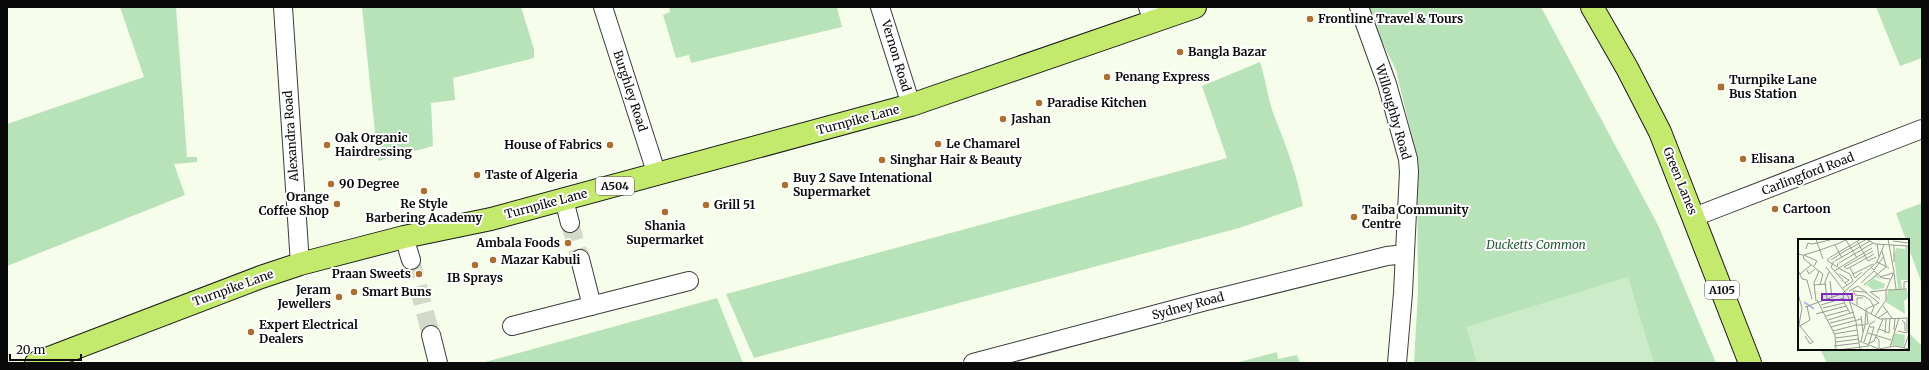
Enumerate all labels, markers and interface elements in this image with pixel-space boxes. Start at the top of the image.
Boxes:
place label: Frontline Travel & Tours [1318,11,1463,26]
marker: Frontline Travel & Tours [1305,14,1315,24]
street label: Vernon Road [878,17,914,93]
place label: Bangla Bazar [1188,44,1267,59]
marker: Bangla Bazar [1175,47,1185,57]
street label: Burghley Road [610,48,651,133]
street label: Willoughby Road [1372,61,1414,161]
place label: Penang Express [1115,69,1210,84]
marker: Penang Express [1102,72,1112,82]
place label: Turnpike Lane Bus Station [1729,72,1817,101]
marker: Turnpike Lane Bus Station [1716,82,1726,92]
street label: Alexandra Road [280,90,301,183]
place label: Paradise Kitchen [1047,95,1147,110]
marker: Paradise Kitchen [1034,98,1044,108]
street label: Turnpike Lane [815,101,901,138]
place label: Jashan [1010,111,1051,126]
marker: Jashan [998,114,1008,124]
place label: Oak Organic Hairdressing [335,130,412,159]
place label: Le Chamarel [946,136,1020,151]
place label: House of Fabrics [504,137,602,152]
marker: Le Chamarel [933,139,943,149]
marker: Oak Organic Hairdressing [322,140,332,150]
marker: House of Fabrics [605,140,615,150]
street label: Green Lanes [1660,145,1701,217]
street label: Carlingford Road [1759,149,1856,198]
place label: Elisana [1751,151,1795,166]
place label: Singhar Hair & Beauty [890,152,1023,167]
marker: Elisana [1738,154,1748,164]
marker: Singhar Hair & Beauty [877,155,887,165]
place label: Taste of Algeria [485,167,578,182]
marker: Taste of Algeria [472,170,482,180]
place label: Buy 2 Save Intenational Supermarket [793,170,932,199]
place label: 90 Degree [339,176,400,191]
road number: A504 [596,177,634,195]
marker: 90 Degree [326,179,336,189]
marker: Buy 2 Save Intenational Supermarket [780,180,790,190]
street label: Turnpike Lane [503,185,589,222]
marker: Re Style Barbering Academy [419,186,429,196]
place label: Orange Coffee Shop [259,189,330,218]
place label: Re Style Barbering Academy [366,196,483,225]
place label: Grill 51 [714,197,755,212]
marker: Orange Coffee Shop [332,199,342,209]
marker: Grill 51 [701,200,711,210]
place label: Cartoon [1783,201,1831,216]
place label: Taiba Community Centre [1362,202,1469,231]
marker: Cartoon [1770,204,1780,214]
marker: Shania Supermarket [660,207,670,217]
marker: Taiba Community Centre [1349,212,1359,222]
place label: Shania Supermarket [626,218,704,247]
place label: Ambala Foods [475,235,560,250]
park label: Ducketts Common [1485,237,1586,252]
marker: Ambala Foods [563,238,573,248]
inset map [1798,239,1909,350]
place label: Mazar Kabuli [501,252,580,267]
marker: Mazar Kabuli [488,255,498,265]
marker: IB Sprays [470,260,480,270]
street label: Turnpike Lane [190,266,275,309]
place label: Praan Sweets [332,266,411,281]
marker: Praan Sweets [414,269,424,279]
place label: IB Sprays [447,270,503,285]
road number: A105 [1705,281,1739,299]
place label: Jeram Jewellers [276,282,331,311]
place label: Smart Buns [362,284,431,299]
marker: Smart Buns [349,287,359,297]
street label: Sydney Road [1150,289,1226,322]
marker: Jeram Jewellers [334,292,344,302]
place label: Expert Electrical Dealers [259,317,358,346]
marker: Expert Electrical Dealers [246,327,256,337]
scale bar [10,336,81,362]
text: 20 m [16,342,45,357]

